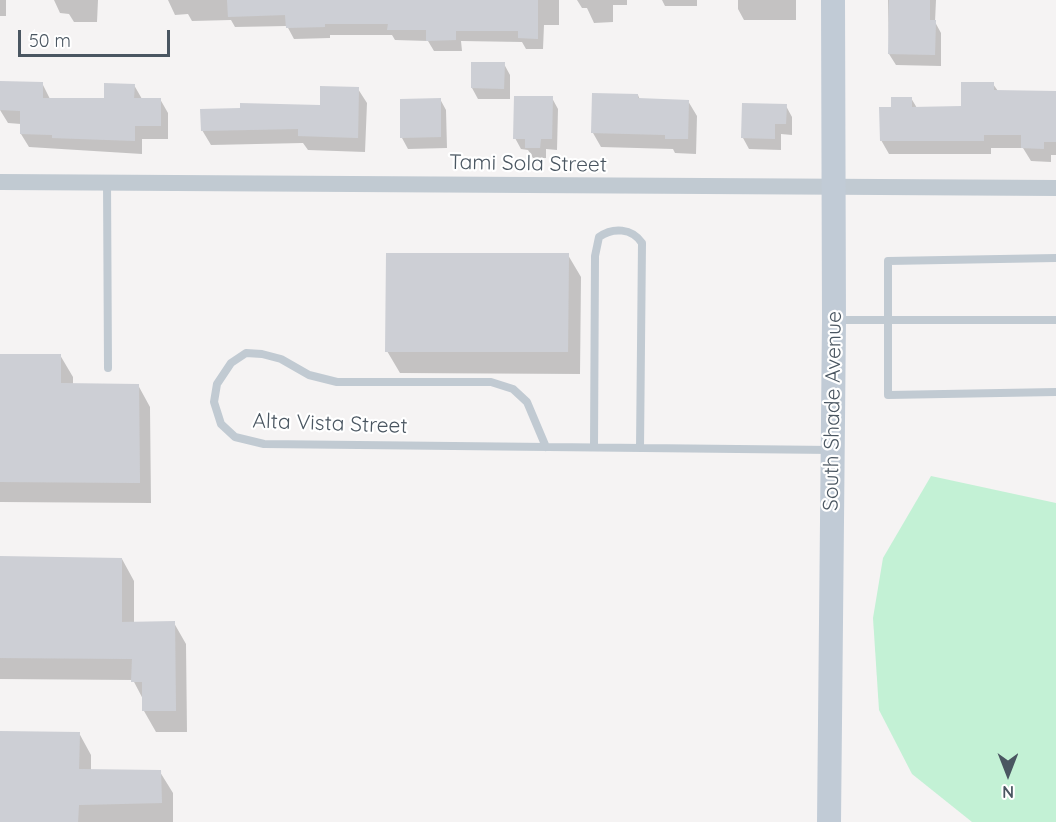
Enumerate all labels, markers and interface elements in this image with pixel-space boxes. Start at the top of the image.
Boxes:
scale bar [21,18,172,56]
text: 50 m [29,29,71,52]
street label: Tami Sola Street [449,150,607,178]
street label: South Shade Avenue [819,311,847,511]
street label: Alta Vista Street [252,409,408,439]
north arrow [978,744,1038,804]
text: N [1002,782,1014,802]

